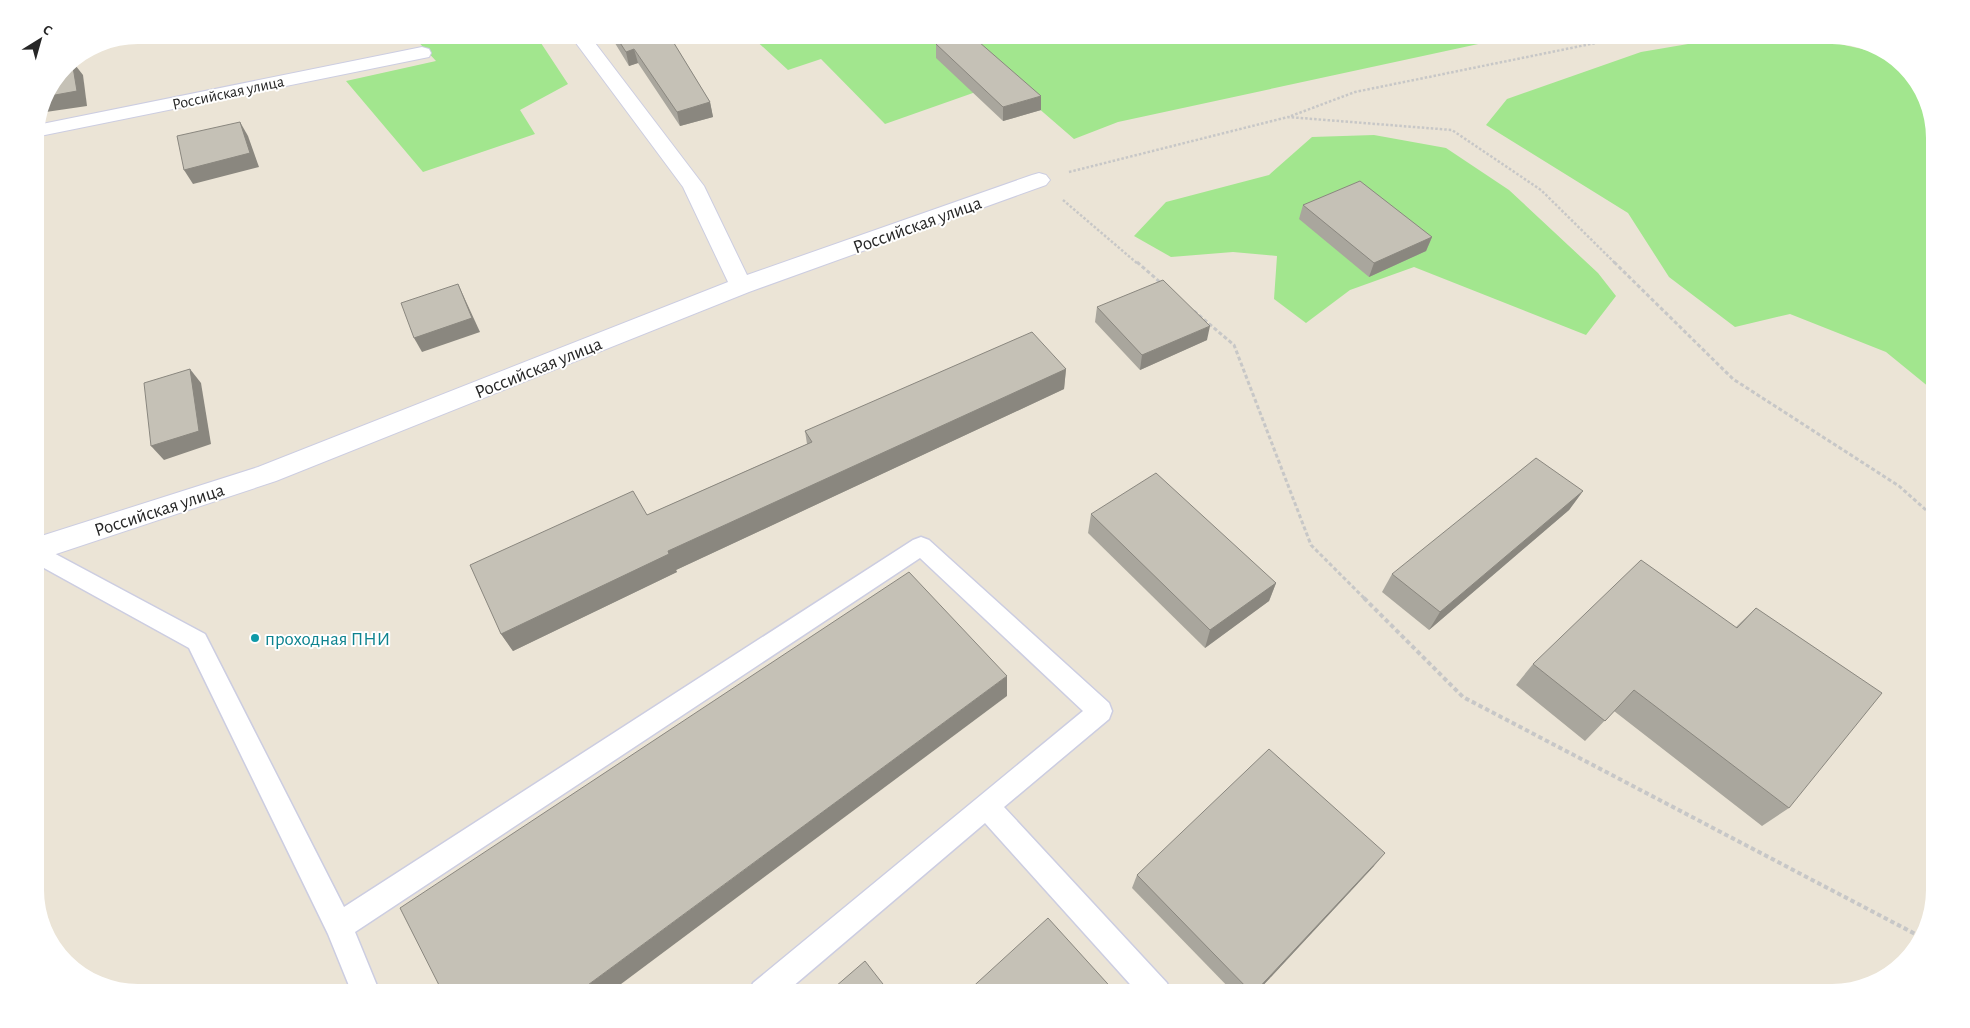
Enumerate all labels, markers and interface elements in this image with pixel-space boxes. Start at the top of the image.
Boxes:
north arrow [15,15,65,65]
text: С [40,22,55,38]
street label: Российская улица [171,73,286,114]
street label: Российская улица [851,193,985,257]
street label: Российская улица [472,334,605,403]
street label: Российская улица [92,480,227,540]
place label: проходная ПНИ [265,630,390,649]
marker: проходная ПНИ [249,632,261,644]

